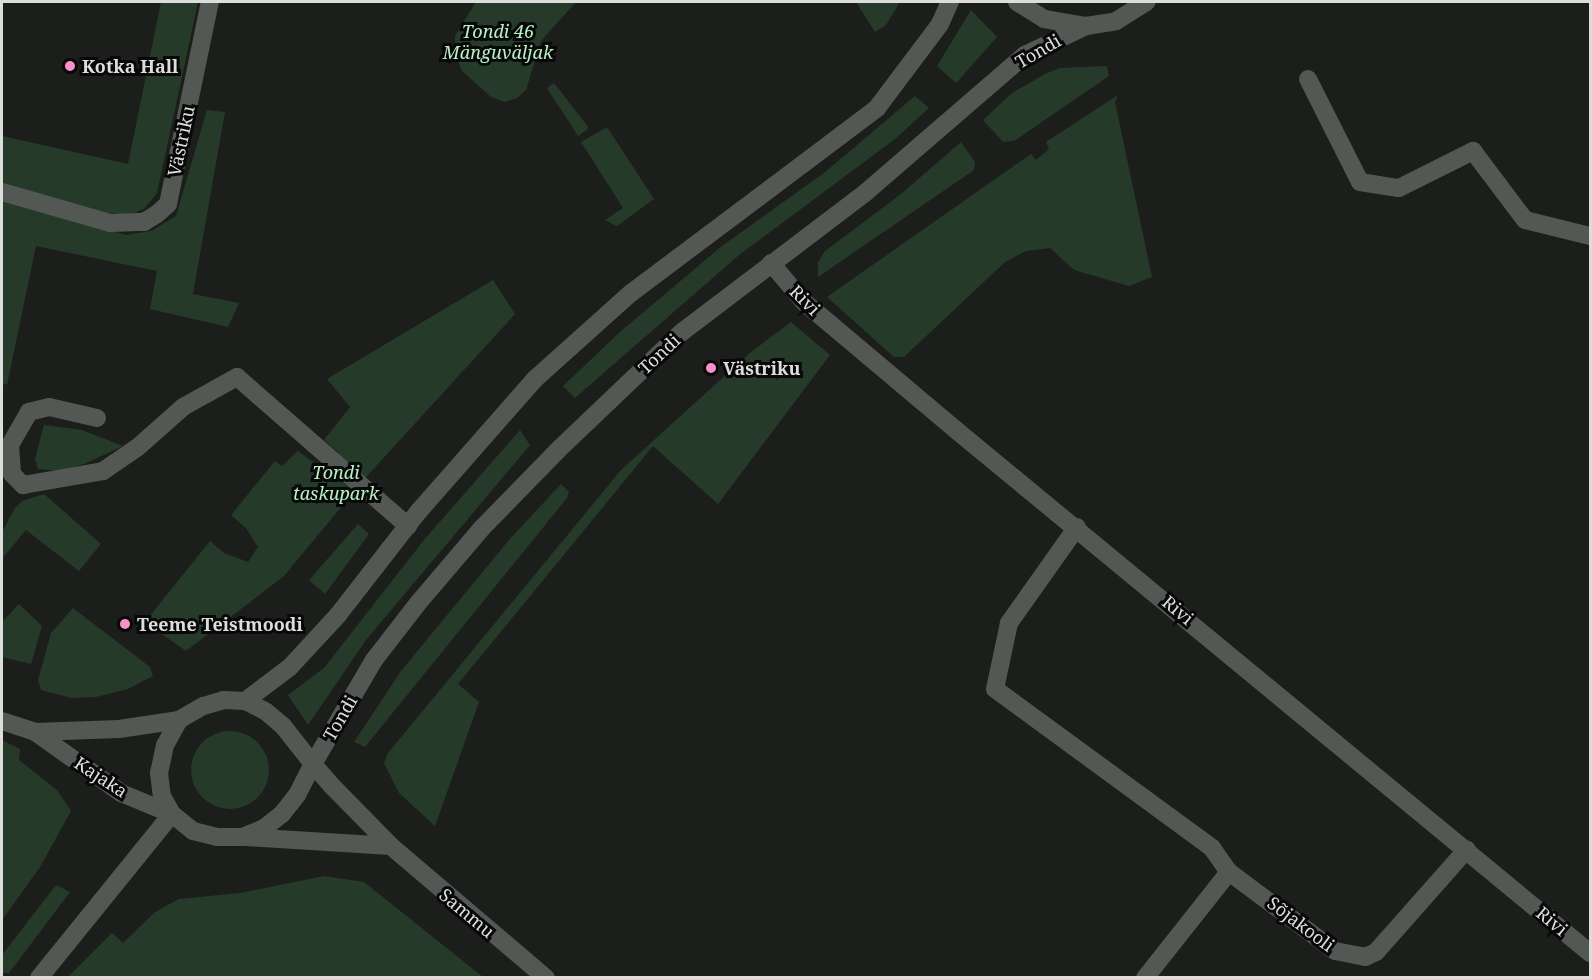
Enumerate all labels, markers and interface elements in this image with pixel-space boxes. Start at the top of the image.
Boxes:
park label: Tondi 46 Mänguväljak [443,21,553,63]
street label: Tondi [1011,29,1065,73]
place label: Kotka Hall [82,55,178,77]
marker: Kotka Hall [63,59,77,73]
street label: Västriku [163,104,199,178]
street label: Rivi [785,280,825,320]
street label: Tondi [634,329,684,379]
place label: Västriku [723,357,800,379]
marker: Västriku [704,361,718,375]
park label: Tondi taskupark [293,462,379,504]
street label: Rivi [1158,591,1198,629]
place label: Teeme Teistmoodi [137,613,303,635]
marker: Teeme Teistmoodi [118,617,132,631]
street label: Tondi [318,691,362,745]
street label: Kajaka [70,752,132,802]
street label: Sammu [435,884,499,942]
street label: Sõjakooli [1263,892,1339,956]
street label: Rivi [1532,902,1572,940]

